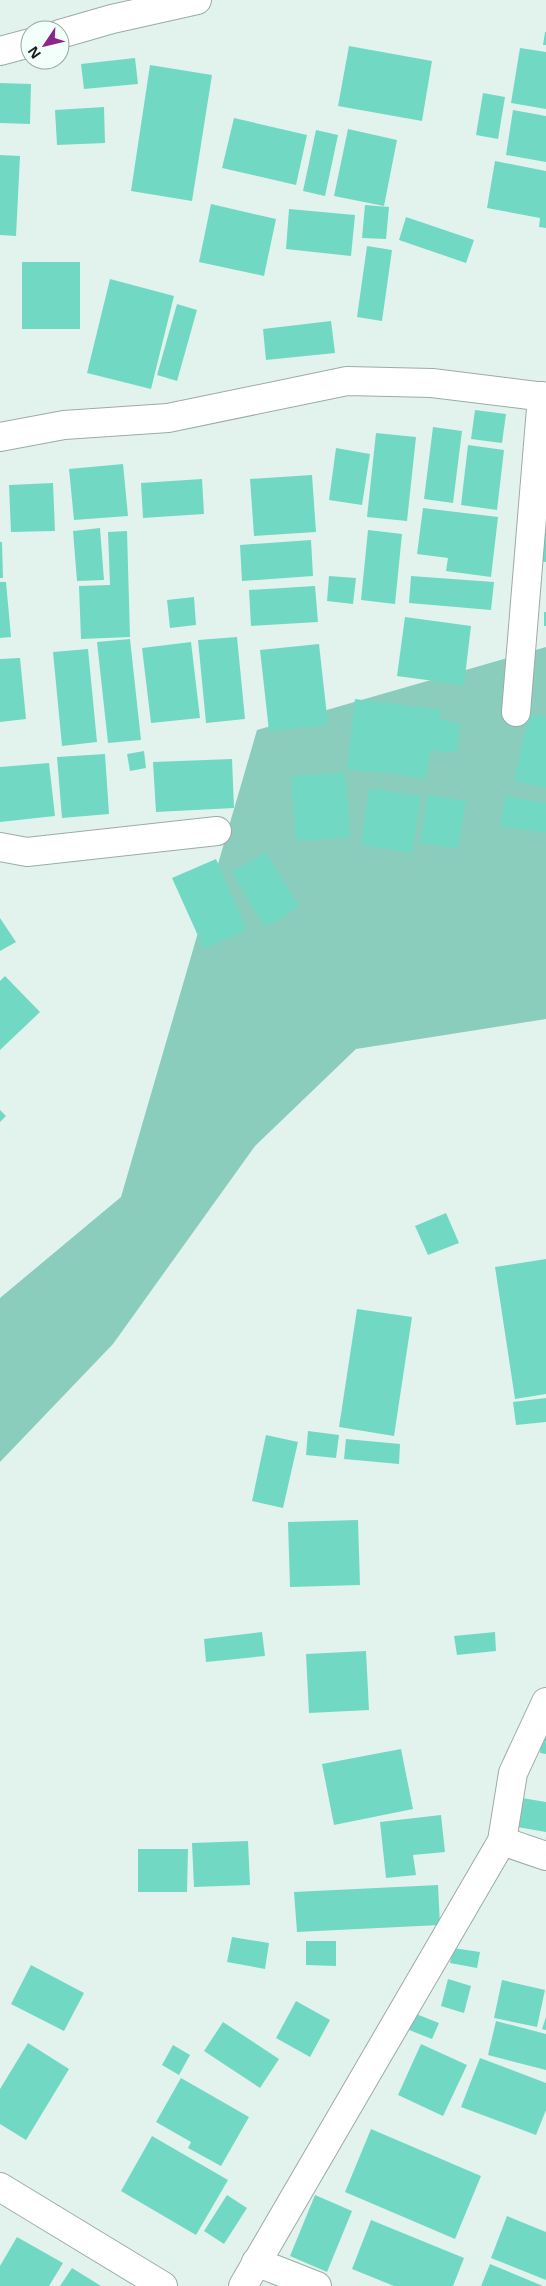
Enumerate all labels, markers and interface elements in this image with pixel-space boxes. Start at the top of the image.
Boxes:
north arrow [20,20,70,70]
text: N [23,43,45,63]

